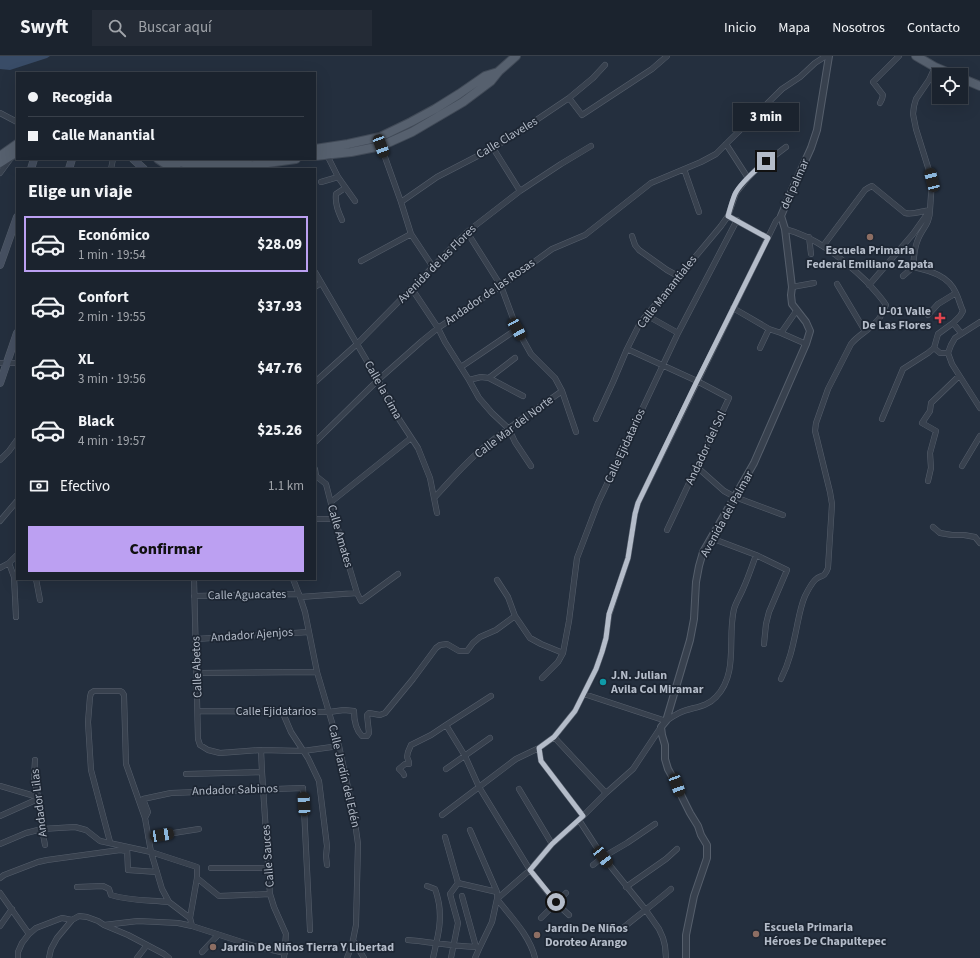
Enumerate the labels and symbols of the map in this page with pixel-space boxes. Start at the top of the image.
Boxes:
callout: 3 min [733,103,799,131]
street label: Calle Claveles [473,113,541,163]
car [371,133,391,159]
route end [757,152,775,170]
street label: del palmar [776,155,814,212]
car [923,167,941,193]
street label: Avenida de las Flores [394,221,480,307]
marker: Escuela Primaria Federal Emiliano Zapata [865,232,875,242]
place label: Escuela Primaria Federal Emiliano Zapata [806,242,934,273]
street label: Calle Manantiales [633,252,701,332]
street label: Andador de las Rosas [442,255,538,329]
place label: U-01 Valle De Las Flores [862,303,931,334]
marker: U-01 Valle De Las Flores [934,312,946,324]
car [506,316,528,342]
street label: Calle la Cima [360,358,406,422]
street label: Calle Mar del Norte [471,392,557,462]
street label: Calle Ejidatarios [600,406,650,486]
street label: Andador del Sol [681,408,731,488]
street label: Avenida del Palmar [696,467,758,560]
street label: Calle Amates [323,503,357,569]
street label: Calle Aguacates [208,586,286,604]
street label: Andador Ajenjos [211,624,293,646]
street label: Calle Abetos [187,636,207,698]
place label: J.N. Julian Avila Col Miramar [610,667,704,698]
marker: J.N. Julian Avila Col Miramar [598,677,608,687]
street label: Calle Ejidatarios [236,703,316,720]
street label: Calle Jardín del Edén [324,723,364,829]
street label: Andador Lilas [26,768,52,838]
car [667,772,687,798]
street label: Andador Sabinos [192,780,278,800]
car [297,792,311,816]
street label: Calle Sauces [257,824,279,888]
car [149,827,175,843]
car [591,844,615,870]
route start [547,893,565,911]
place label: Escuela Primaria Héroes De Chapultepec [764,919,887,950]
place label: Jardin De Niños Doroteo Arango [545,920,628,951]
marker: Escuela Primaria Héroes De Chapultepec [751,929,761,939]
marker: Jardin De Niños Doroteo Arango [532,930,542,940]
place label: Jardin De Niños Tierra Y Libertad [221,939,394,956]
marker: Jardin De Niños Tierra Y Libertad [208,942,218,952]

